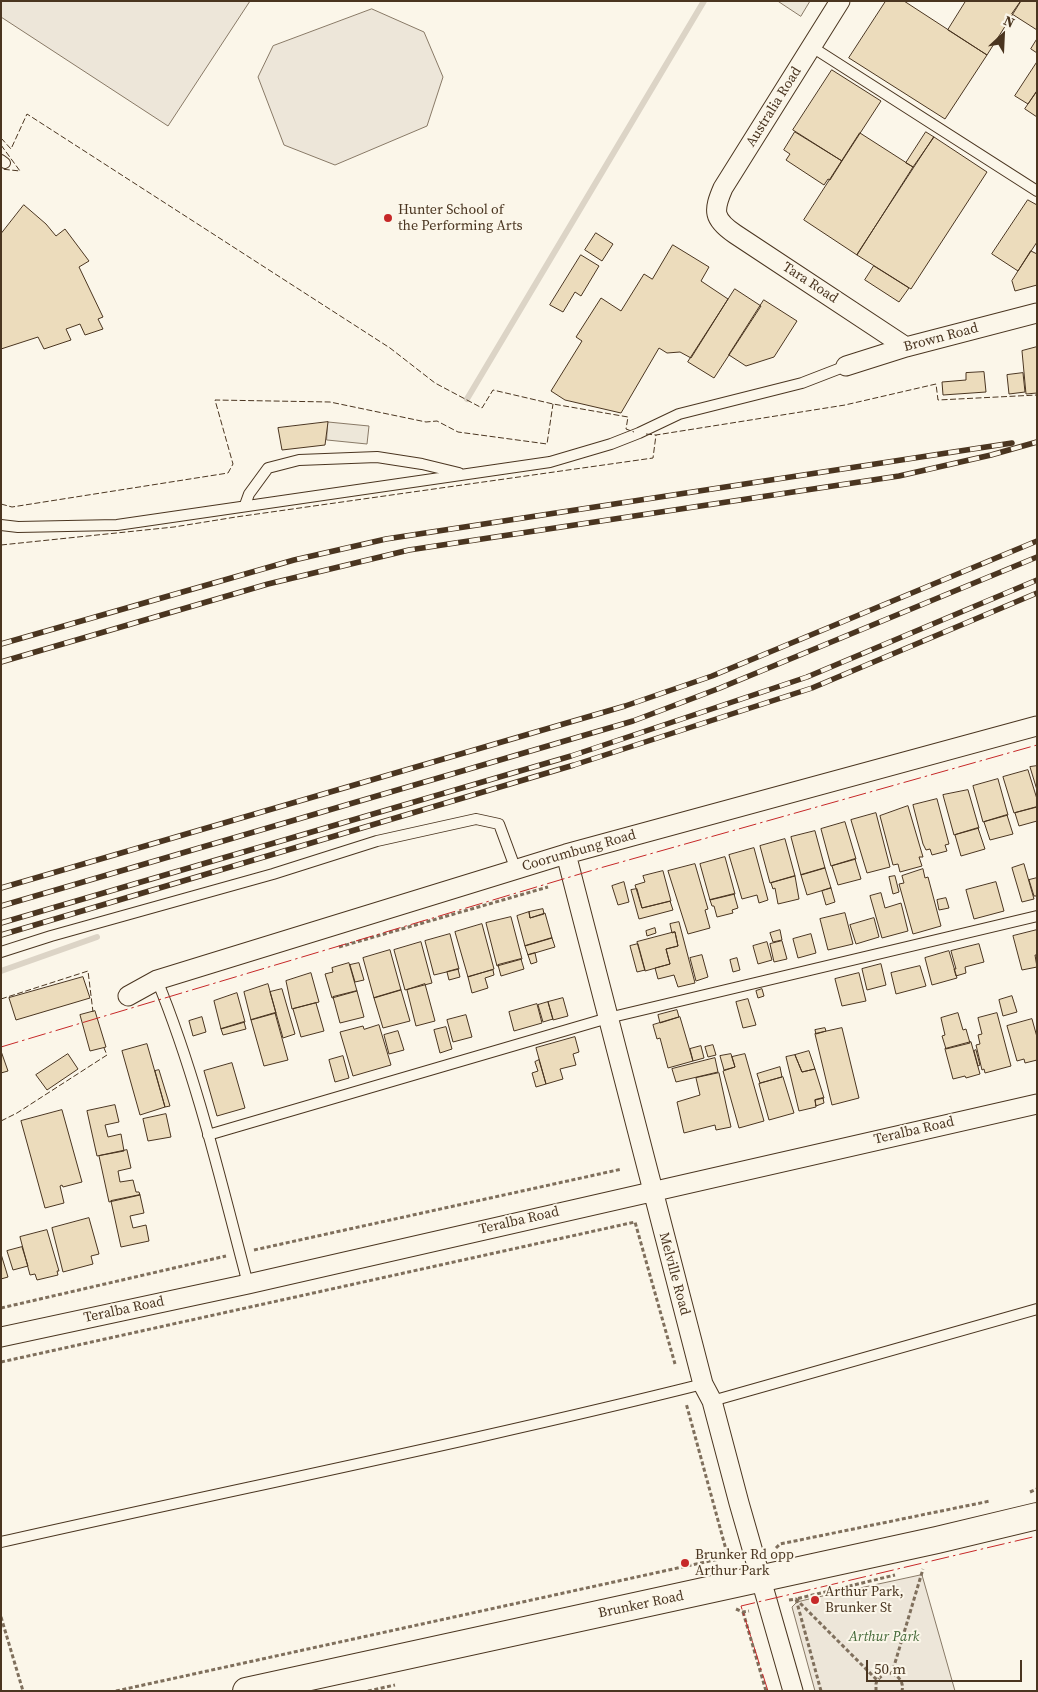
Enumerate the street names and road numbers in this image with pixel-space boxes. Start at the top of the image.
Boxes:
street label: Australia Road [743,64,805,150]
street label: Tara Road [779,259,841,307]
street label: Brown Road [902,320,980,356]
street label: Coorumbung Road [520,827,638,875]
street label: Teralba Road [872,1114,956,1148]
street label: Teralba Road [477,1204,561,1238]
street label: Melville Road [655,1231,693,1317]
street label: Teralba Road [82,1293,166,1327]
street label: Brunker Road [597,1588,685,1622]

